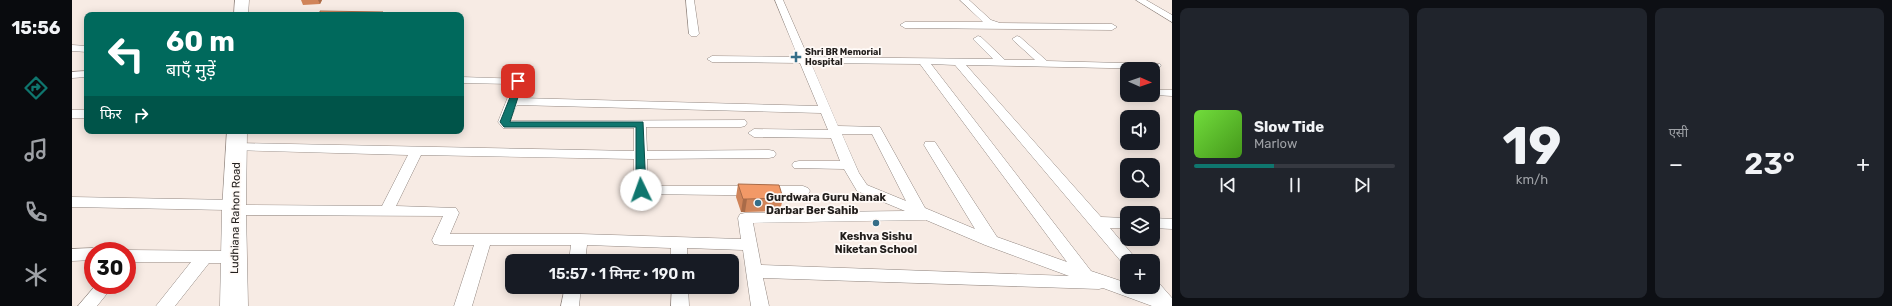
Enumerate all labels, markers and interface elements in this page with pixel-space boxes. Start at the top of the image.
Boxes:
text: 15:56 [11,17,61,39]
text: 60 m [166,25,235,58]
icon: left [100,28,152,80]
place label: Shri BR Memorial Hospital [805,47,881,67]
marker: Shri BR Memorial Hospital [790,51,802,63]
text: बाएँ मुड़ें [166,59,216,81]
north arrow [1120,62,1160,102]
map controls [1120,62,1160,294]
pin [501,64,535,98]
icon: arrive [507,70,529,92]
icon: directions [22,74,50,102]
icon: right [130,104,152,126]
text: फिर [100,105,122,123]
button: sound [1120,110,1160,150]
text: 19 [1502,115,1562,177]
text: Slow Tide [1254,118,1324,136]
text: एसी [1669,125,1688,140]
icon: music [22,136,50,164]
text: Marlow [1254,136,1297,151]
text: 23° [1744,146,1795,182]
text: − [1669,151,1683,178]
text: + [1856,151,1870,178]
button: search [1120,158,1160,198]
street label: Ludhiana Rahon Road [228,162,243,274]
position arrow [620,169,662,211]
text: km/h [1516,172,1548,187]
icon: previous [1217,174,1239,196]
icon: pause [1284,174,1306,196]
icon: next [1351,174,1373,196]
place label: Gurdwara Guru Nanak Darbar Ber Sahib [766,191,886,217]
icon: phone [22,198,50,226]
marker: Gurdwara Guru Nanak Darbar Ber Sahib [753,198,763,208]
button: layers [1120,206,1160,246]
marker: Keshva Sishu Niketan School [871,218,881,228]
place label: Keshva Sishu Niketan School [835,230,917,256]
speed limit sign: 30 [84,242,136,294]
button: + [1120,254,1160,294]
icon: climate [22,261,50,289]
text: 15:57 · 1 मिनट · 190 m [549,265,695,283]

